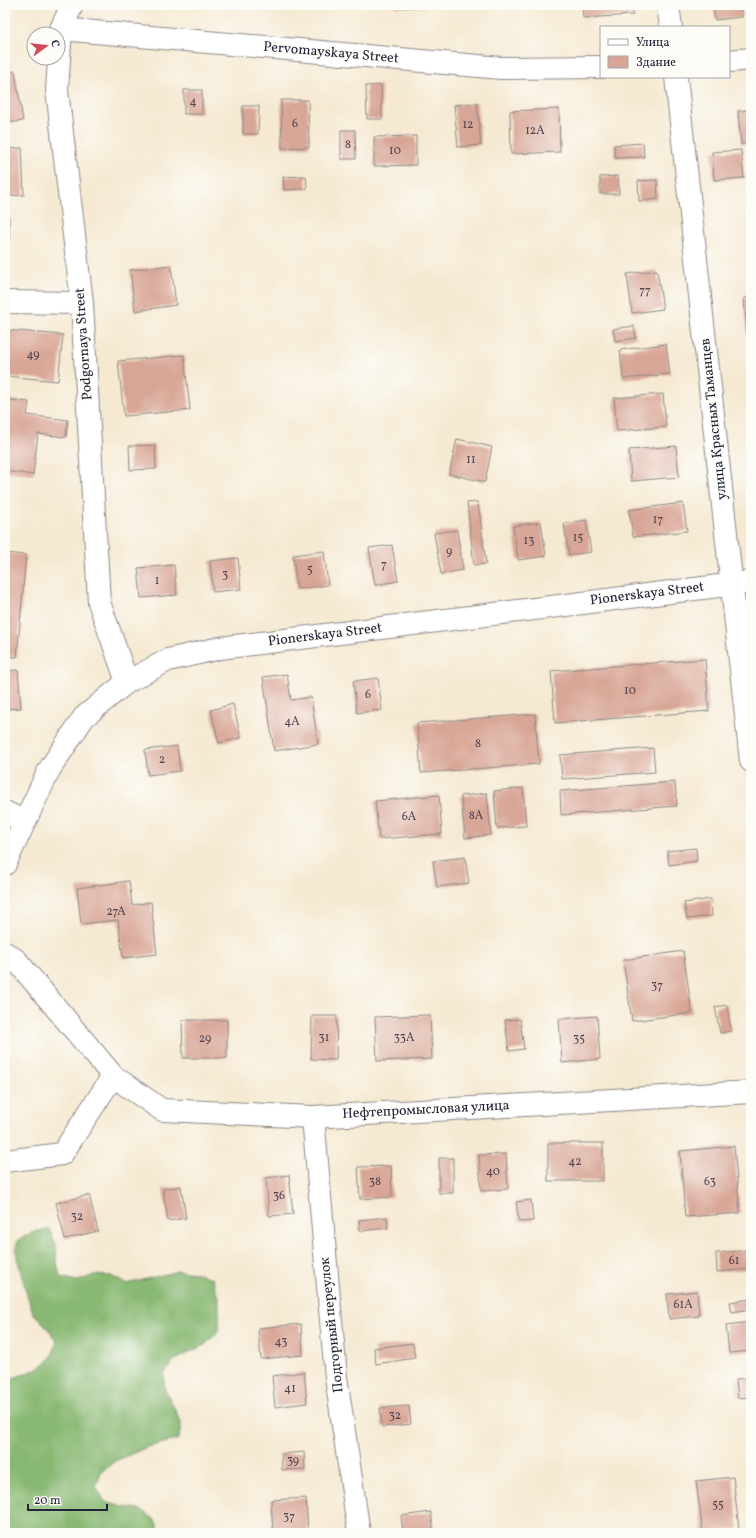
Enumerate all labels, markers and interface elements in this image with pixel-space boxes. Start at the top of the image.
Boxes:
north arrow [26,26,66,66]
legend [600,26,730,78]
text: Улица [636,35,669,51]
text: С [46,38,62,49]
street label: Pervomayskaya Street [263,38,400,68]
text: Здание [636,55,676,71]
house number: 4 [189,94,197,110]
house number: 6 [292,116,298,132]
house number: 12 [462,117,474,133]
house number: 12А [525,123,545,139]
house number: 8 [345,137,351,153]
house number: 10 [389,143,401,159]
house number: 77 [639,283,651,299]
street label: Podgornaya Street [71,287,97,401]
street label: улица Красных Таманцев [696,337,732,501]
house number: 49 [26,347,40,363]
house number: 11 [466,452,476,468]
house number: 17 [653,512,663,528]
house number: 15 [573,530,583,546]
house number: 13 [524,533,534,549]
house number: 9 [446,544,452,560]
house number: 7 [381,557,387,573]
house number: 5 [307,562,313,578]
house number: 3 [222,567,228,583]
house number: 1 [155,573,159,589]
street label: Pionerskaya Street [589,578,705,610]
street label: Pionerskaya Street [267,619,383,651]
house number: 10 [624,683,636,699]
house number: 6 [365,687,371,703]
house number: 4А [284,714,300,730]
house number: 8 [475,736,481,752]
house number: 2 [159,752,165,768]
house number: 8А [469,808,484,824]
house number: 6А [402,809,417,825]
house number: 27А [106,904,126,920]
house number: 37 [651,978,663,994]
house number: 31 [319,1030,329,1046]
house number: 33А [394,1030,415,1046]
house number: 29 [199,1031,211,1047]
house number: 35 [573,1031,585,1047]
street label: Нефтепромысловая улица [342,1096,510,1124]
house number: 42 [568,1154,582,1170]
house number: 40 [486,1164,500,1180]
house number: 38 [369,1174,381,1190]
house number: 63 [704,1174,716,1190]
house number: 36 [273,1188,285,1204]
house number: 32 [71,1209,83,1225]
house number: 61 [729,1253,739,1269]
street label: Подгорный переулок [315,1256,349,1394]
house number: 61А [673,1297,693,1313]
house number: 43 [275,1334,287,1350]
house number: 41 [284,1381,296,1397]
house number: 32 [389,1408,401,1424]
house number: 39 [287,1453,299,1469]
scale bar [28,1486,107,1512]
text: 20 m [34,1493,61,1509]
house number: 55 [712,1497,724,1513]
house number: 37 [283,1509,295,1525]

